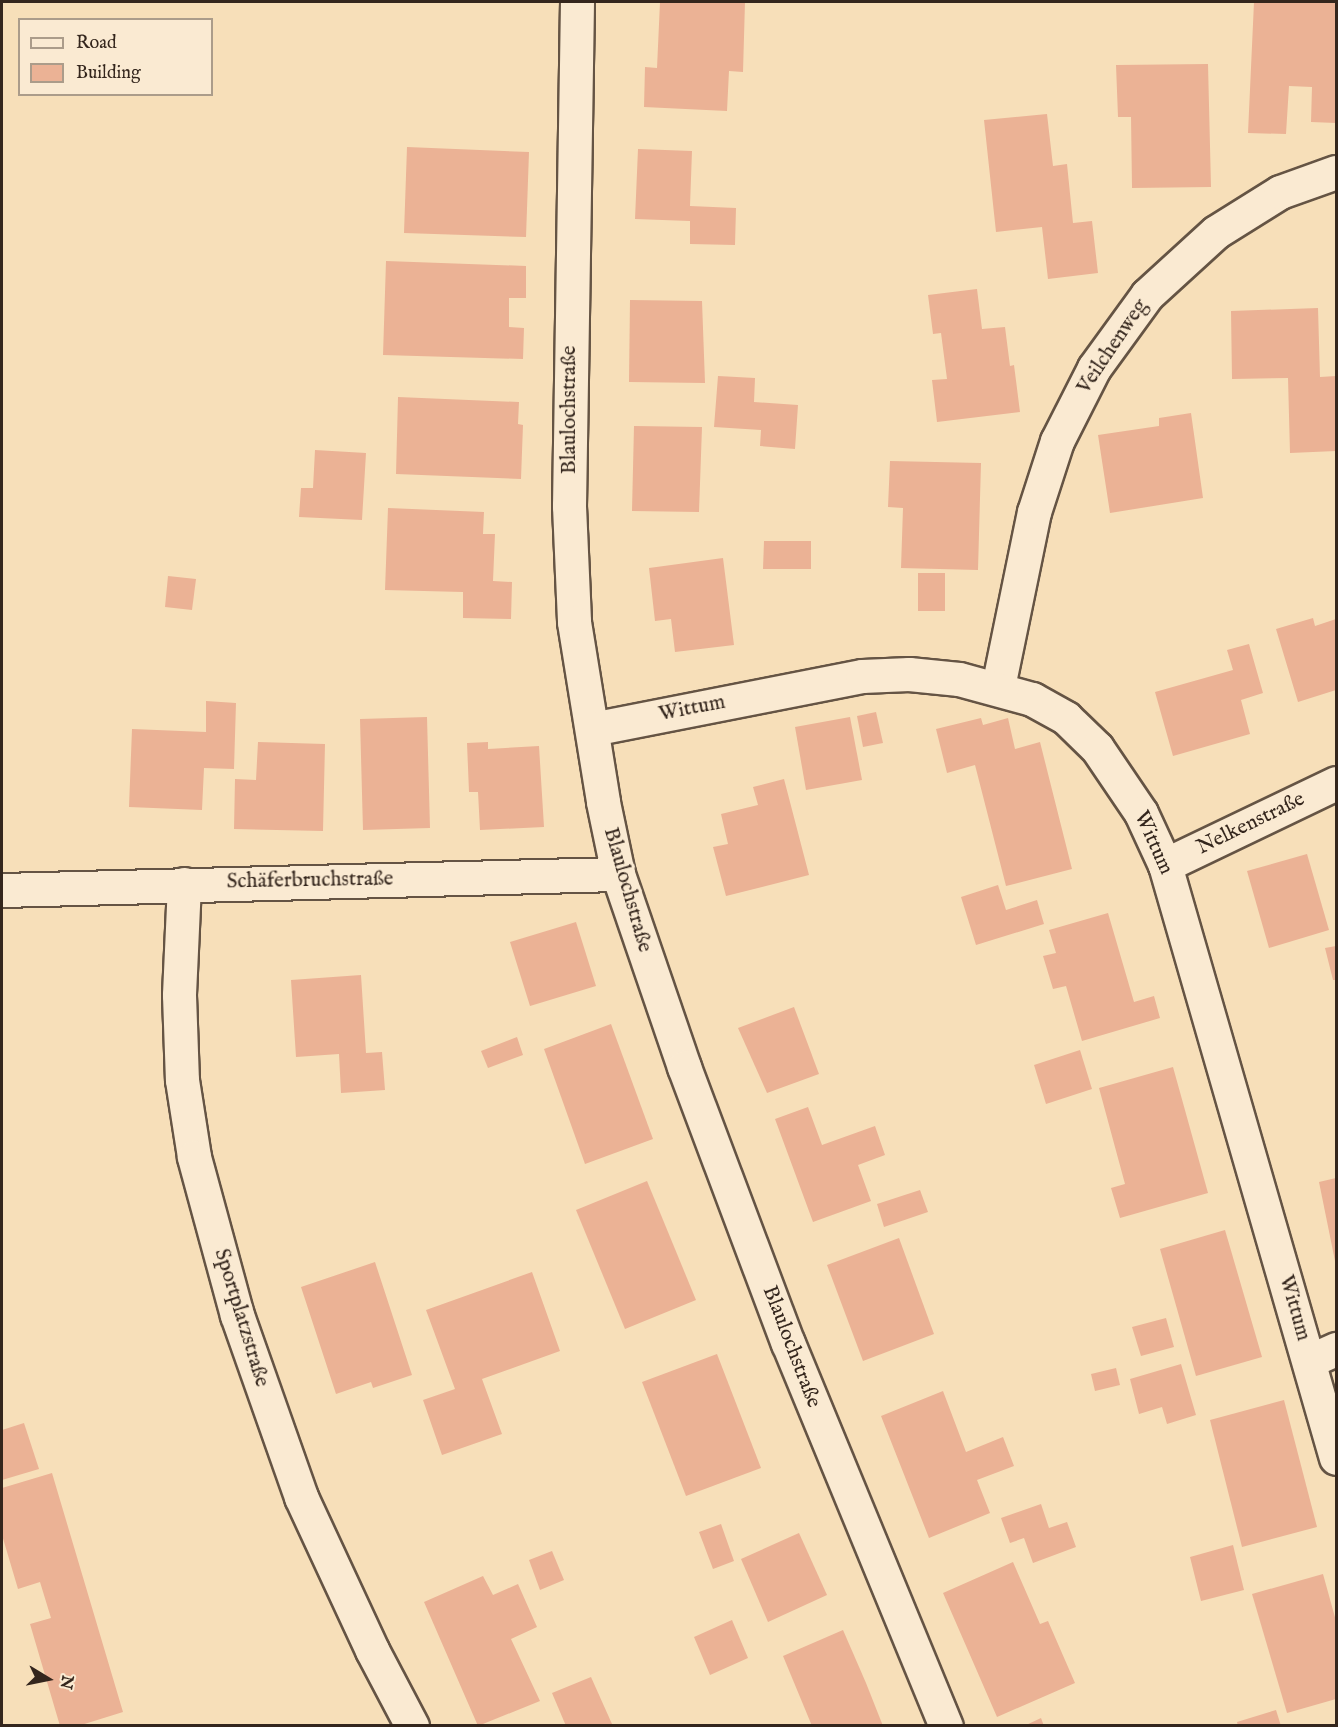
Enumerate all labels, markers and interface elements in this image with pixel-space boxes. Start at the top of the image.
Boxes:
legend [18,18,213,96]
text: Road [76,32,117,55]
text: Building [76,62,141,85]
street label: Veilchenweg [1072,295,1154,399]
street label: Blaulochstraße [557,346,583,474]
street label: Wittum [657,690,727,728]
street label: Nelkenstraße [1193,787,1309,861]
street label: Wittum [1128,807,1178,879]
street label: Blaulochstraße [597,825,657,955]
street label: Schäferbruchstraße [226,867,394,895]
street label: Sportplatzstraße [208,1246,274,1390]
street label: Wittum [1273,1272,1315,1344]
street label: Blaulochstraße [756,1282,826,1412]
north arrow [18,1649,78,1709]
text: N [55,1674,77,1691]

